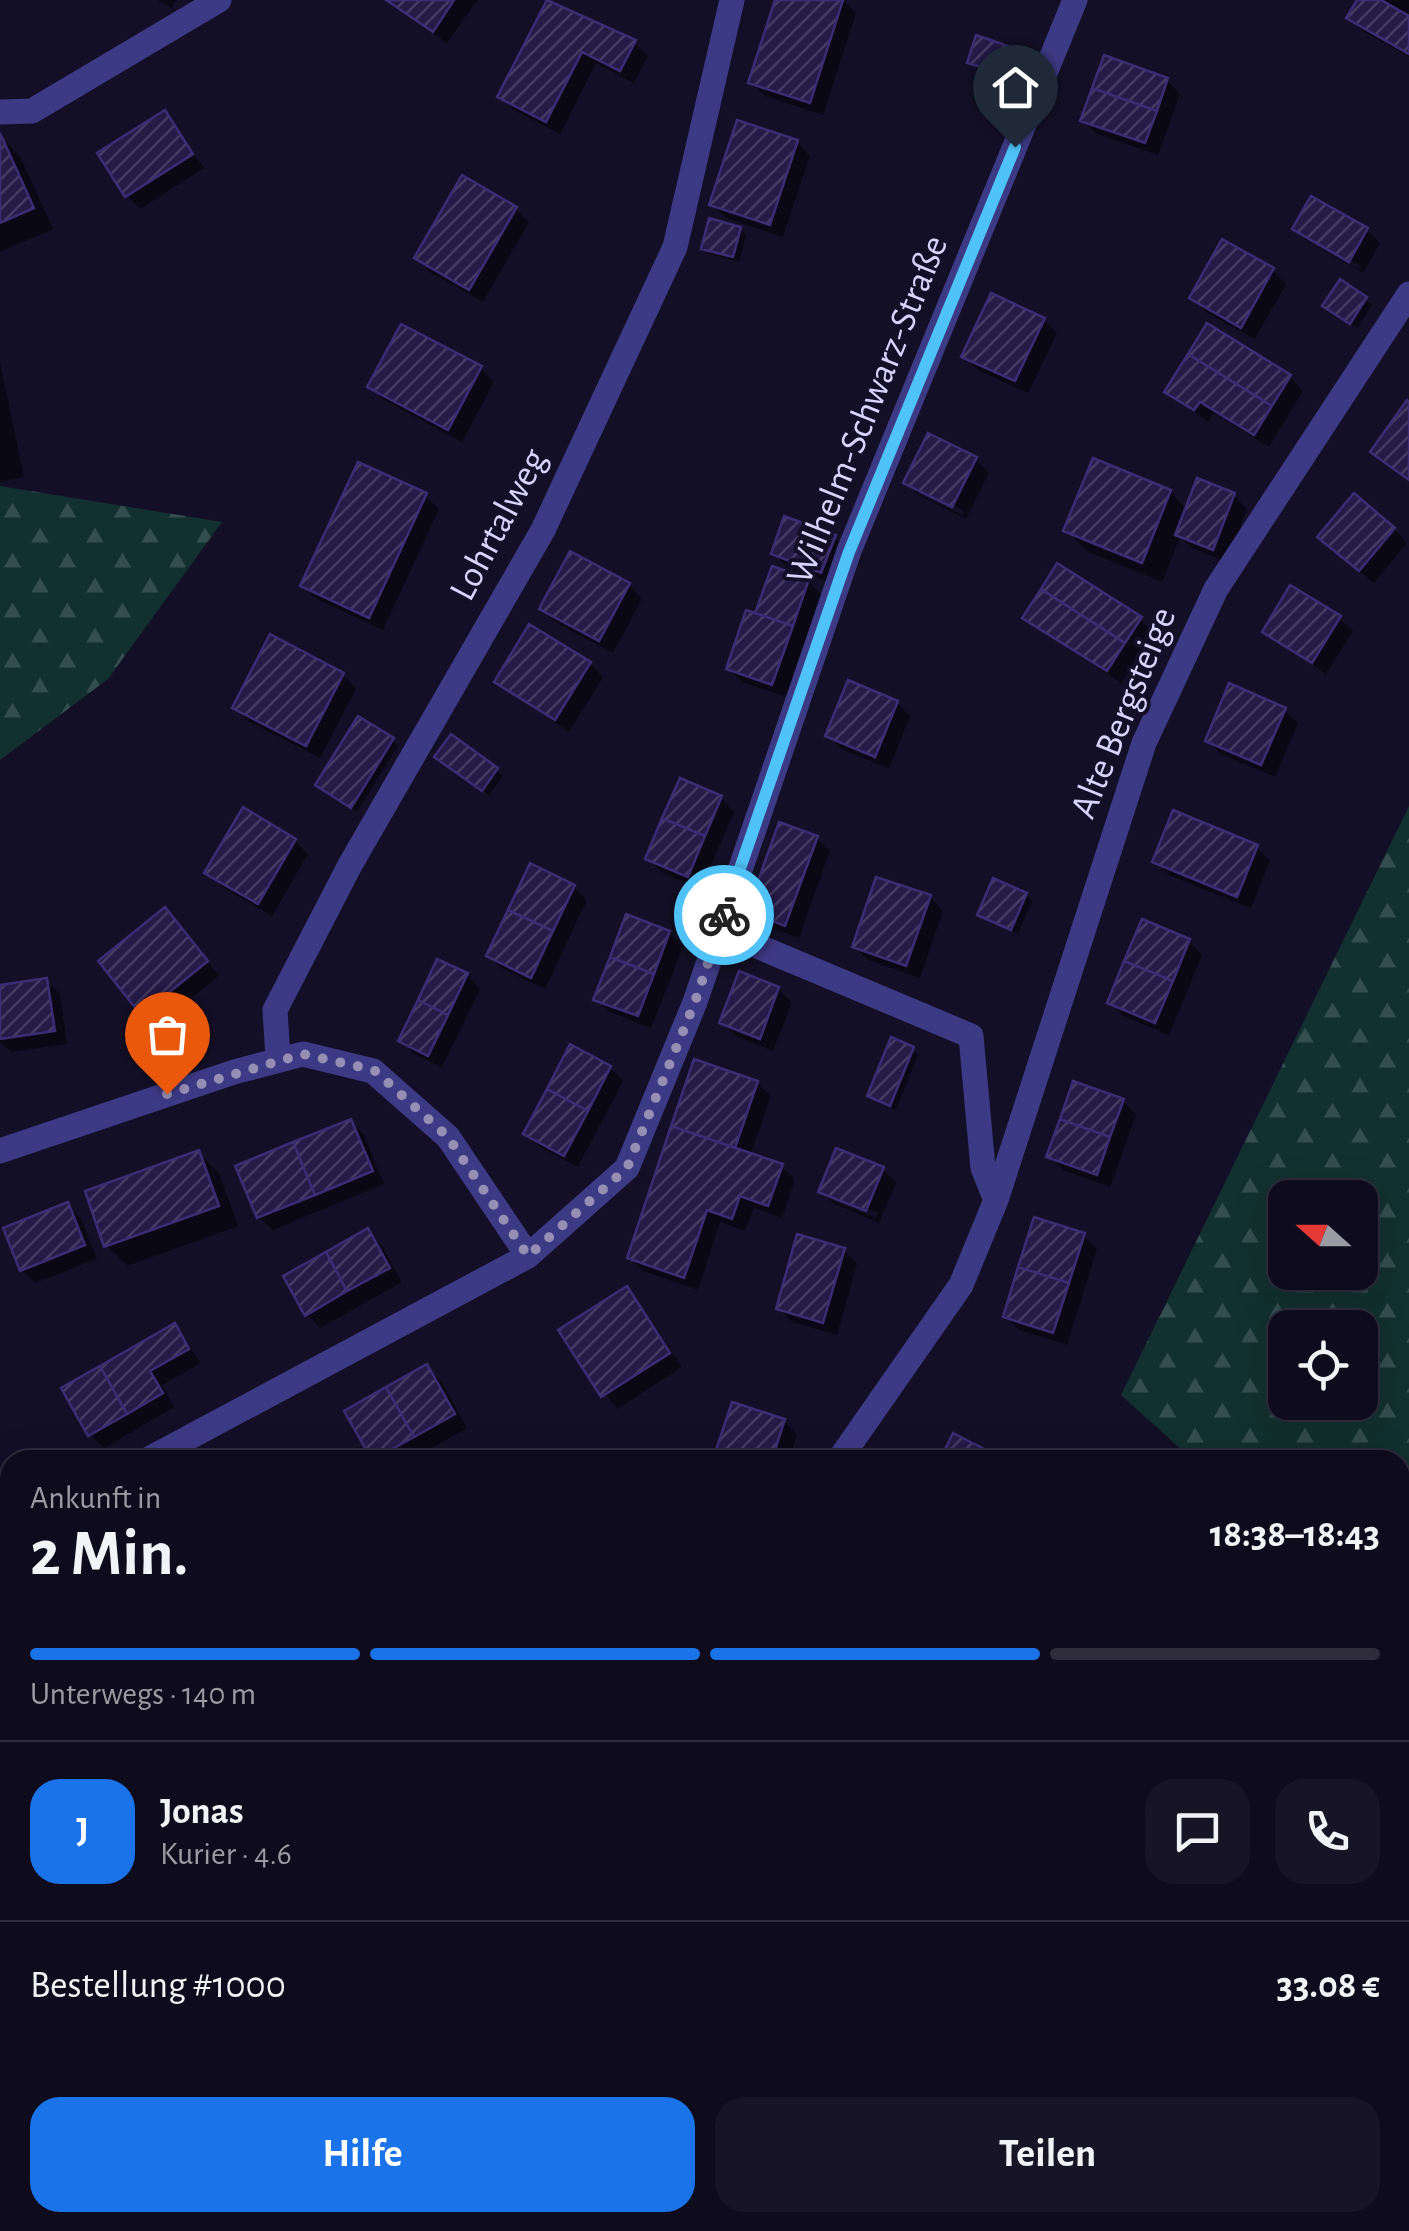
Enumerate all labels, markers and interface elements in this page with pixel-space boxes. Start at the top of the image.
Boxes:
pin [973,45,1058,148]
icon: home [988,60,1043,115]
street label: Wilhelm-Schwarz-Straße [781,230,955,590]
street label: Lohrtalweg [443,443,555,607]
street label: Alte Bergsteige [1065,602,1183,824]
courier [674,865,774,965]
icon: bike [697,888,752,943]
pin [125,992,210,1095]
icon: bag [140,1007,195,1062]
north arrow [1268,1180,1378,1290]
map controls [1268,1180,1378,1420]
button: locate [1268,1310,1378,1420]
text: Ankunft in [30,1482,161,1514]
text: 18:38–18:43 [1210,1516,1380,1554]
text: 2 Min. [30,1522,188,1587]
text: Unterwegs · 140 m [30,1678,256,1710]
button: chat [1145,1779,1250,1884]
button: phone [1275,1779,1380,1884]
text: Jonas [160,1793,244,1831]
text: J [76,1812,89,1850]
text: Kurier · 4.6 [160,1838,292,1870]
text: Bestellung #1000 [30,1967,286,2005]
text: 33.08 € [1277,1967,1380,2005]
button: Hilfe [30,2097,695,2212]
button: Teilen [715,2097,1380,2212]

